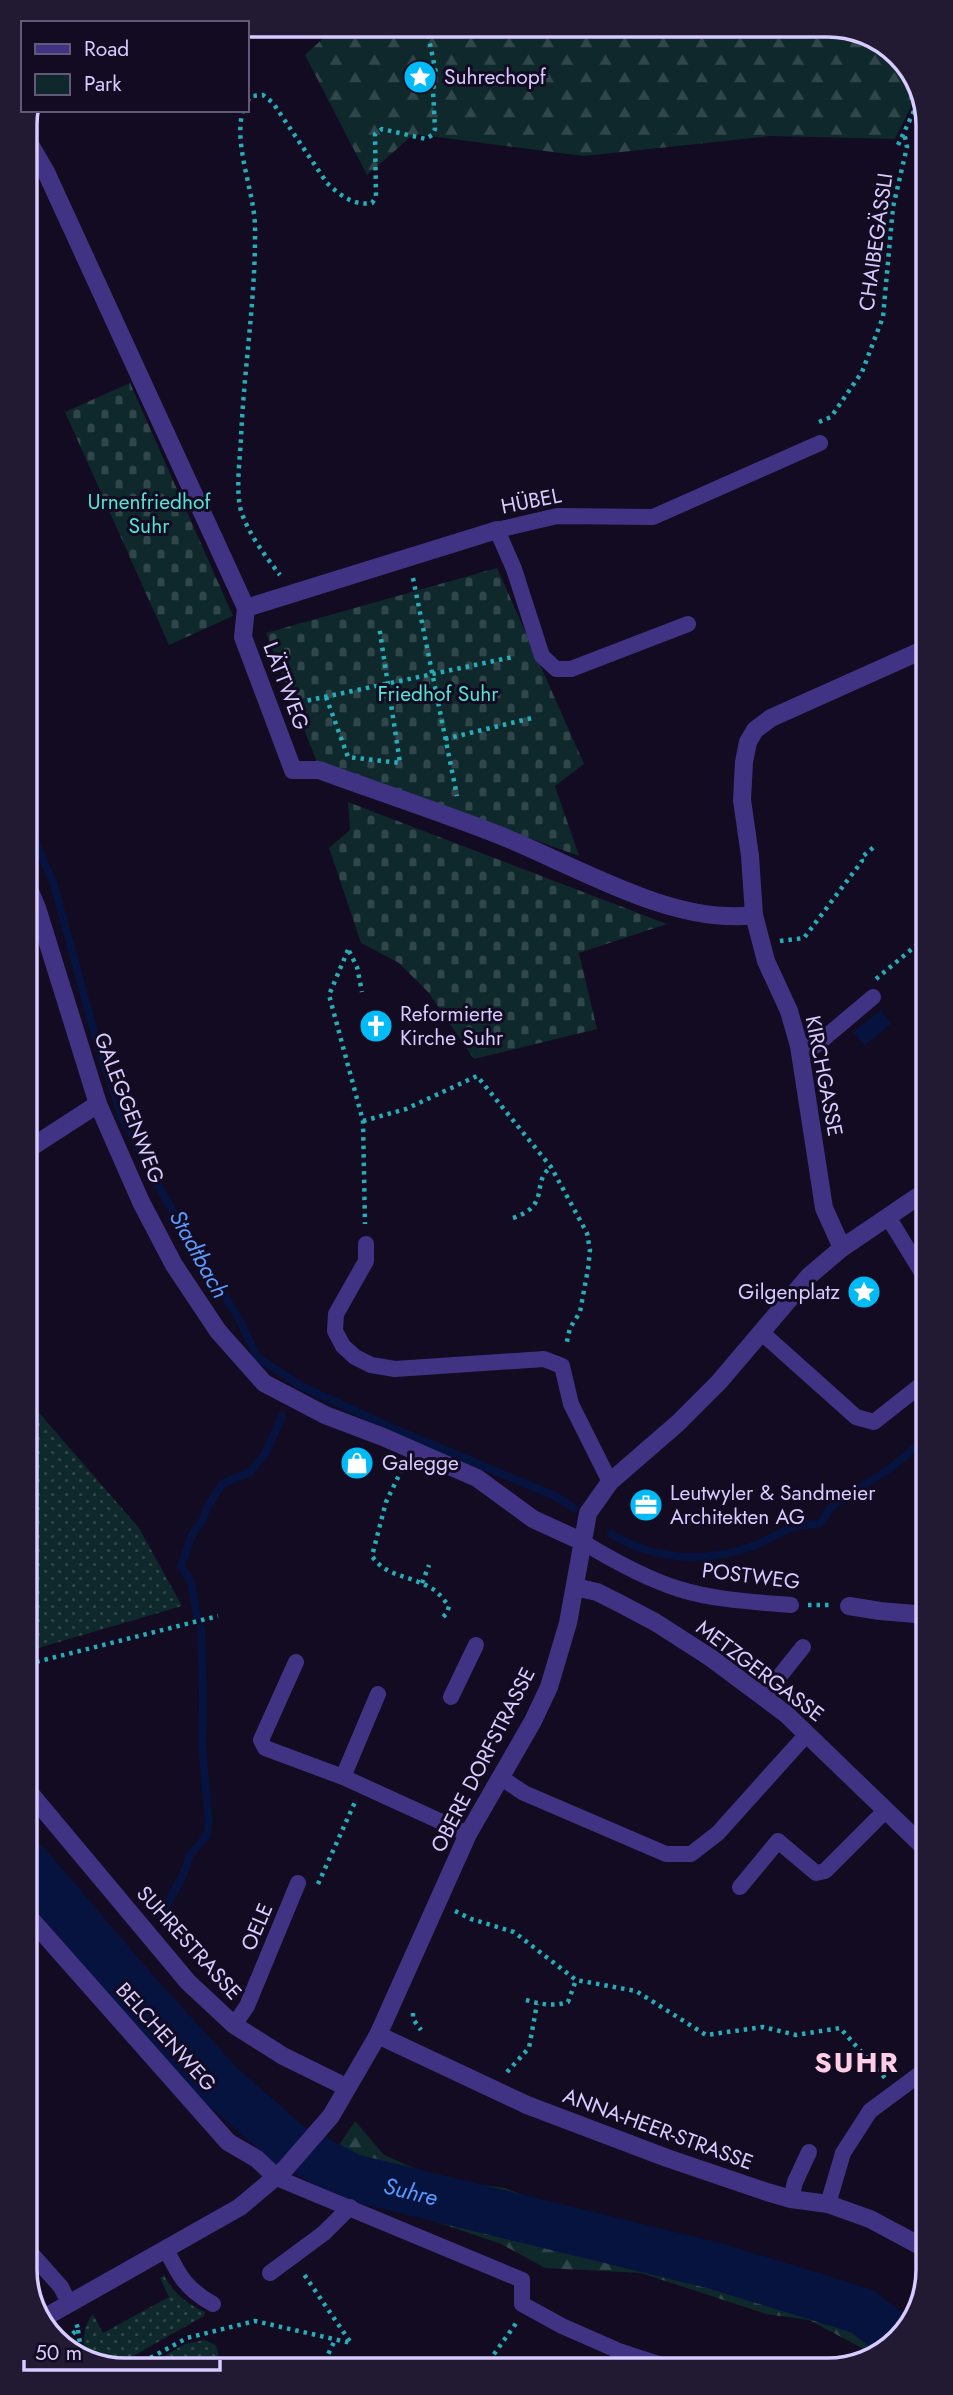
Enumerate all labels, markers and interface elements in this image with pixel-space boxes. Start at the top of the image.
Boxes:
legend [21,21,248,112]
text: Road [84,34,129,64]
place icon: Suhrechopf [401,58,439,96]
place label: Suhrechopf [444,62,547,92]
text: Park [84,69,122,99]
street label: CHAIBEGÄSSLI [851,171,901,313]
street label: HÜBEL [498,480,564,522]
park label: Urnenfriedhof Suhr [87,487,212,541]
street label: LÄTTWEG [256,638,316,734]
park label: Friedhof Suhr [377,679,499,709]
place label: Reformierte Kirche Suhr [400,999,504,1053]
church icon: Reformierte Kirche Suhr [357,1007,395,1045]
street label: KIRCHGASSE [798,1013,850,1139]
street label: GALEGGENWEG [86,1028,172,1188]
water label: Stadtbach [161,1204,237,1304]
place icon: Gilgenplatz [845,1273,883,1311]
place label: Gilgenplatz [738,1277,840,1307]
shop icon: Galegge [338,1444,376,1482]
place label: Galegge [382,1448,459,1478]
place label: Leutwyler & Sandmeier Architekten AG [670,1478,876,1532]
office icon: Leutwyler & Sandmeier Architekten AG [627,1486,665,1524]
street label: POSTWEG [700,1555,802,1597]
street label: METZGERGASSE [690,1613,830,1729]
street label: OBERE DORFSTRASSE [423,1662,543,1858]
street label: SUHRESTRASSE [130,1879,248,2007]
street label: OELE [234,1899,280,1955]
street label: BELCHENWEG [109,1976,223,2098]
district label: SUHR [814,2042,900,2083]
street label: ANNA-HEER-STRASSE [559,2081,757,2177]
water label: Suhre [380,2169,442,2215]
scale bar [24,2328,220,2372]
text: 50 m [35,2338,82,2368]

